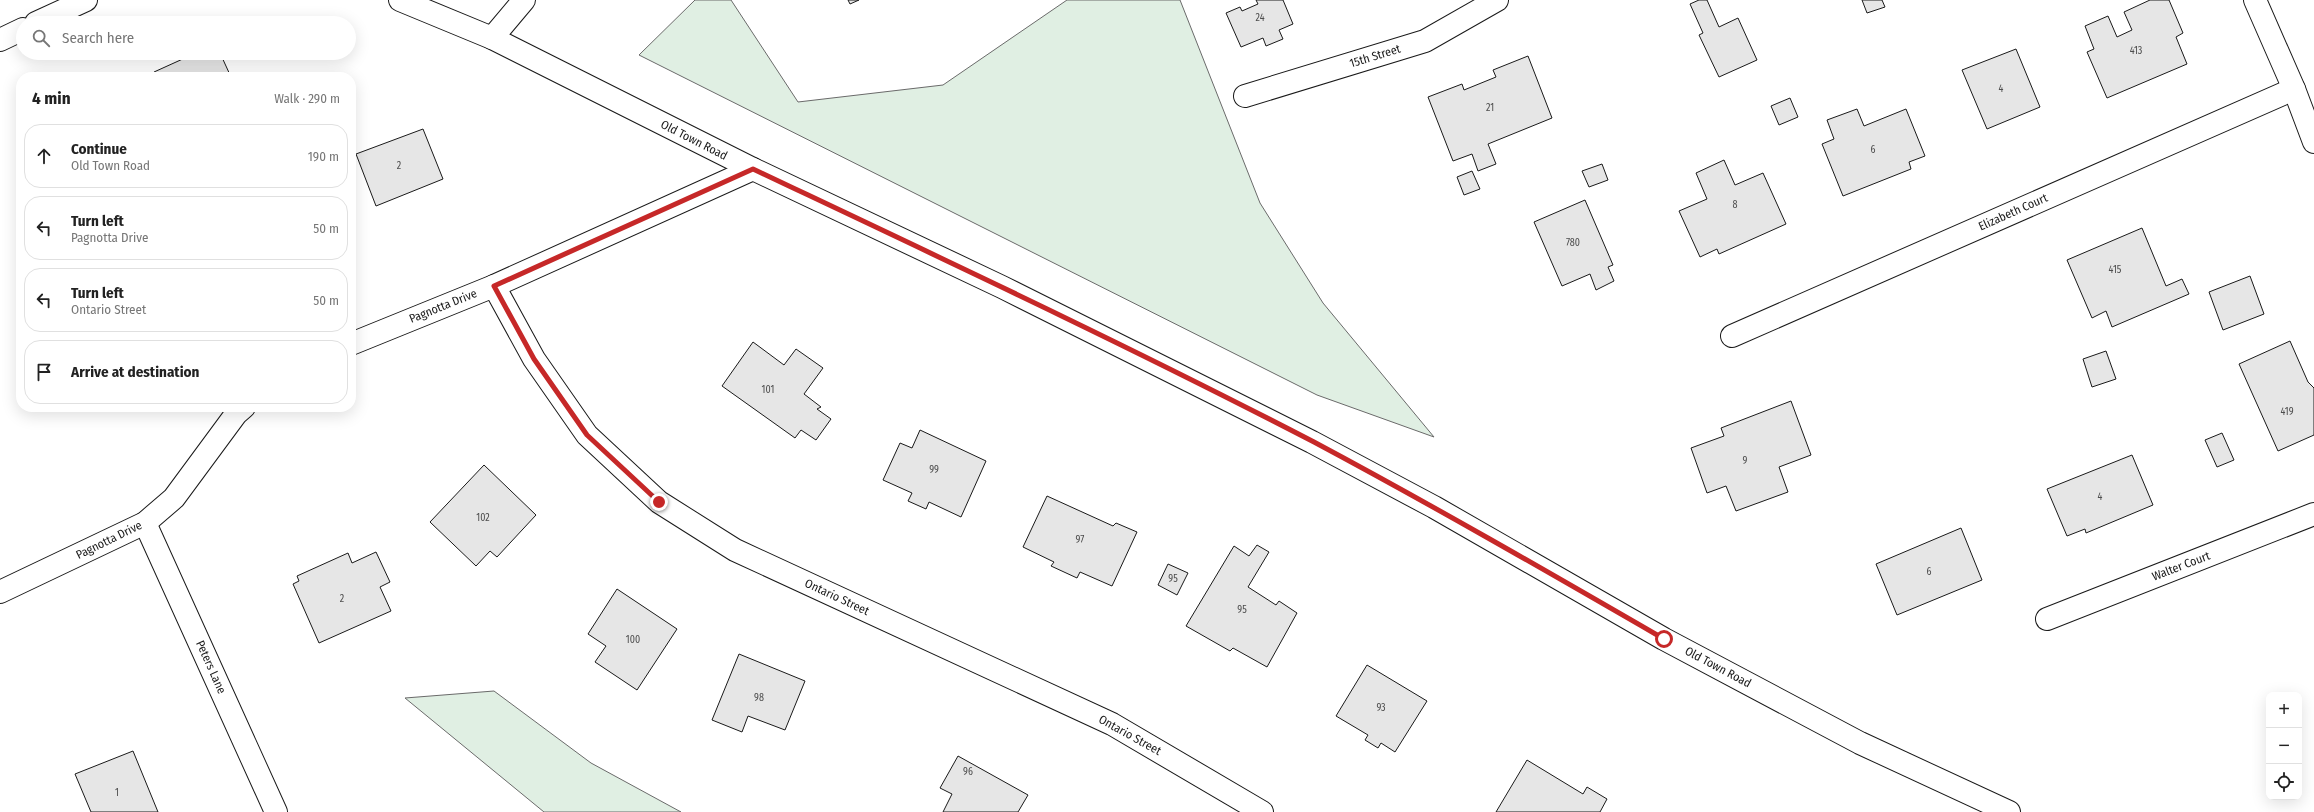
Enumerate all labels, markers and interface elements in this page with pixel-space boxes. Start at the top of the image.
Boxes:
house number: 24 [1255,12,1265,24]
search box [16,16,356,60]
icon: search [30,27,52,49]
text: Search here [62,29,134,47]
street label: 15th Street [1348,42,1402,70]
house number: 413 [2130,45,2143,57]
house number: 4 [1999,83,2004,95]
text: 4 min [32,88,71,109]
text: Walk · 290 m [274,91,340,106]
house number: 21 [1486,102,1494,114]
street label: Old Town Road [658,117,730,163]
text: Continue [71,140,127,158]
house number: 6 [1871,144,1876,156]
icon: ahead [33,145,55,167]
text: 190 m [308,149,339,164]
text: Old Town Road [71,158,150,173]
house number: 2 [397,160,402,172]
street label: Elizabeth Court [1976,190,2050,233]
house number: 8 [1733,199,1738,211]
text: Turn left [71,212,124,230]
icon: left [33,217,55,239]
text: 50 m [313,221,339,236]
text: Pagnotta Drive [71,230,149,245]
house number: 780 [1566,237,1580,249]
house number: 415 [2109,264,2122,276]
text: Turn left [71,284,124,302]
street label: Pagnotta Drive [407,286,479,326]
icon: left [33,289,55,311]
text: 50 m [313,293,339,308]
text: Ontario Street [71,302,146,317]
icon: arrive [33,361,55,383]
text: Arrive at destination [71,363,199,381]
house number: 101 [762,384,774,396]
house number: 419 [2280,406,2294,418]
house number: 9 [1743,455,1748,467]
house number: 99 [929,464,939,476]
house number: 4 [2098,491,2103,503]
route end [650,493,668,511]
house number: 102 [476,512,490,524]
street label: Pagnotta Drive [74,518,144,562]
house number: 97 [1076,534,1084,546]
street label: Walter Court [2150,549,2212,583]
house number: 6 [1927,566,1932,578]
house number: 95 [1168,573,1178,585]
street label: Ontario Street [803,576,871,618]
house number: 2 [340,593,345,605]
house number: 95 [1237,604,1247,616]
route start [1655,630,1673,648]
house number: 100 [626,634,640,646]
street label: Peters Lane [193,638,229,696]
street label: Old Town Road [1682,644,1754,690]
house number: 98 [754,692,764,704]
map controls [2266,692,2302,800]
button: + [2266,692,2302,728]
house number: 93 [1376,702,1386,714]
street label: Ontario Street [1096,712,1164,758]
button: − [2266,728,2302,764]
button: locate [2266,764,2302,800]
house number: 96 [963,766,973,778]
house number: 1 [115,787,119,799]

